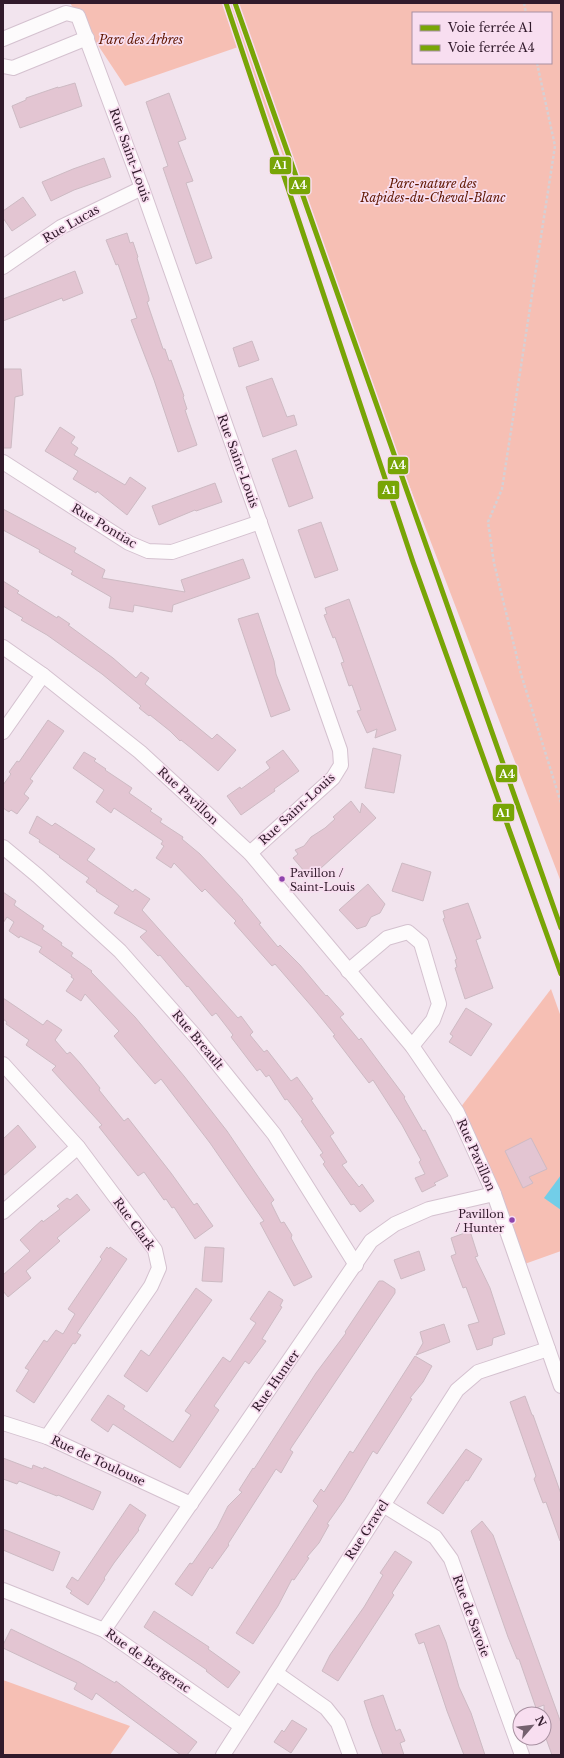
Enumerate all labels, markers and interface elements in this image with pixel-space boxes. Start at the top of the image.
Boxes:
legend [412,12,552,64]
text: Voie ferrée A1 [447,20,533,35]
park label: Parc des Arbres [98,32,184,47]
text: Voie ferrée A4 [447,40,535,55]
street label: Rue Saint-Louis [107,106,154,204]
line badge: A1 [269,156,292,175]
text: A1 [272,158,287,172]
line badge: A4 [288,176,311,195]
park label: Parc-nature des Rapides-du-Cheval-Blanc [359,176,506,205]
text: A4 [290,178,307,192]
street label: Rue Lucas [40,201,102,246]
street label: Rue Saint-Louis [215,412,262,510]
line badge: A4 [387,456,409,475]
text: A4 [389,458,406,472]
line badge: A1 [377,480,400,500]
text: A1 [381,483,396,497]
street label: Rue Pontiac [69,500,140,551]
street label: Rue Pavillon [155,764,222,828]
line badge: A4 [495,764,518,783]
text: A4 [498,767,515,781]
street label: Rue Saint-Louis [255,769,338,848]
line badge: A1 [492,803,515,822]
text: A1 [495,806,510,820]
place label: Pavillon / Saint-Louis [290,866,355,894]
marker: Pavillon / Saint-Louis [277,874,287,884]
street label: Rue Breault [169,1007,228,1073]
street label: Rue Pavillon [454,1116,499,1193]
street label: Rue Clark [110,1195,159,1253]
place label: Pavillon / Hunter [455,1207,505,1235]
marker: Pavillon / Hunter [507,1215,517,1225]
street label: Rue Hunter [249,1347,303,1415]
street label: Rue de Toulouse [49,1432,148,1489]
street label: Rue Gravel [342,1497,391,1562]
street label: Rue de Savoie [450,1573,493,1659]
street label: Rue de Bergerac [103,1626,194,1696]
north arrow [512,1706,552,1746]
text: N [532,1713,550,1730]

